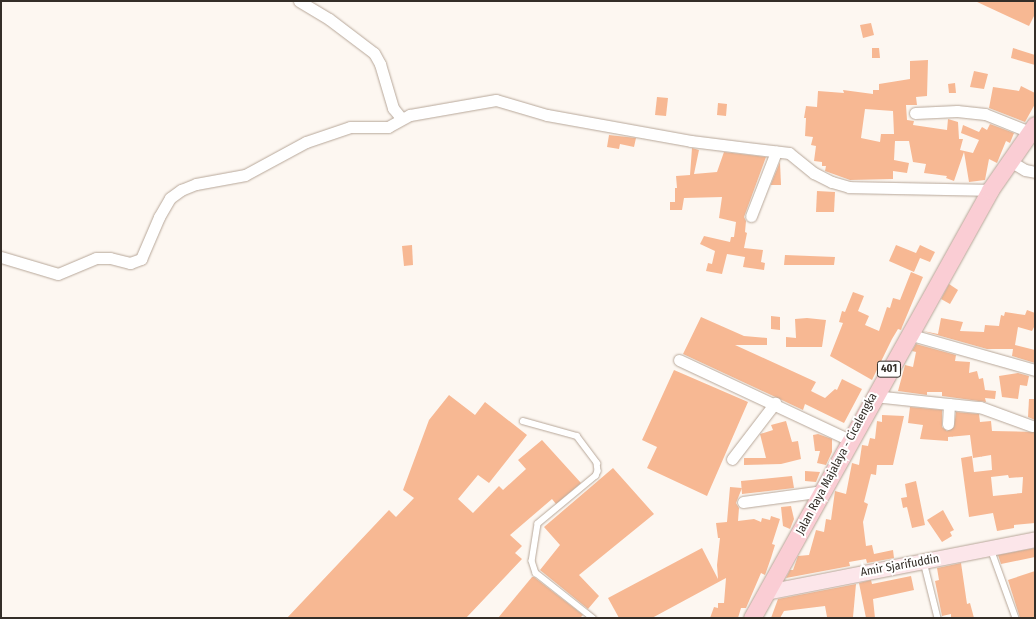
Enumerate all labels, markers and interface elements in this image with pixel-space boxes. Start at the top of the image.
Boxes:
road number: 401 [876,360,902,378]
street label: Jalan Raya Majalaya - Cicalengka [793,391,881,537]
street label: Amir Sjarifuddin [859,552,941,580]

